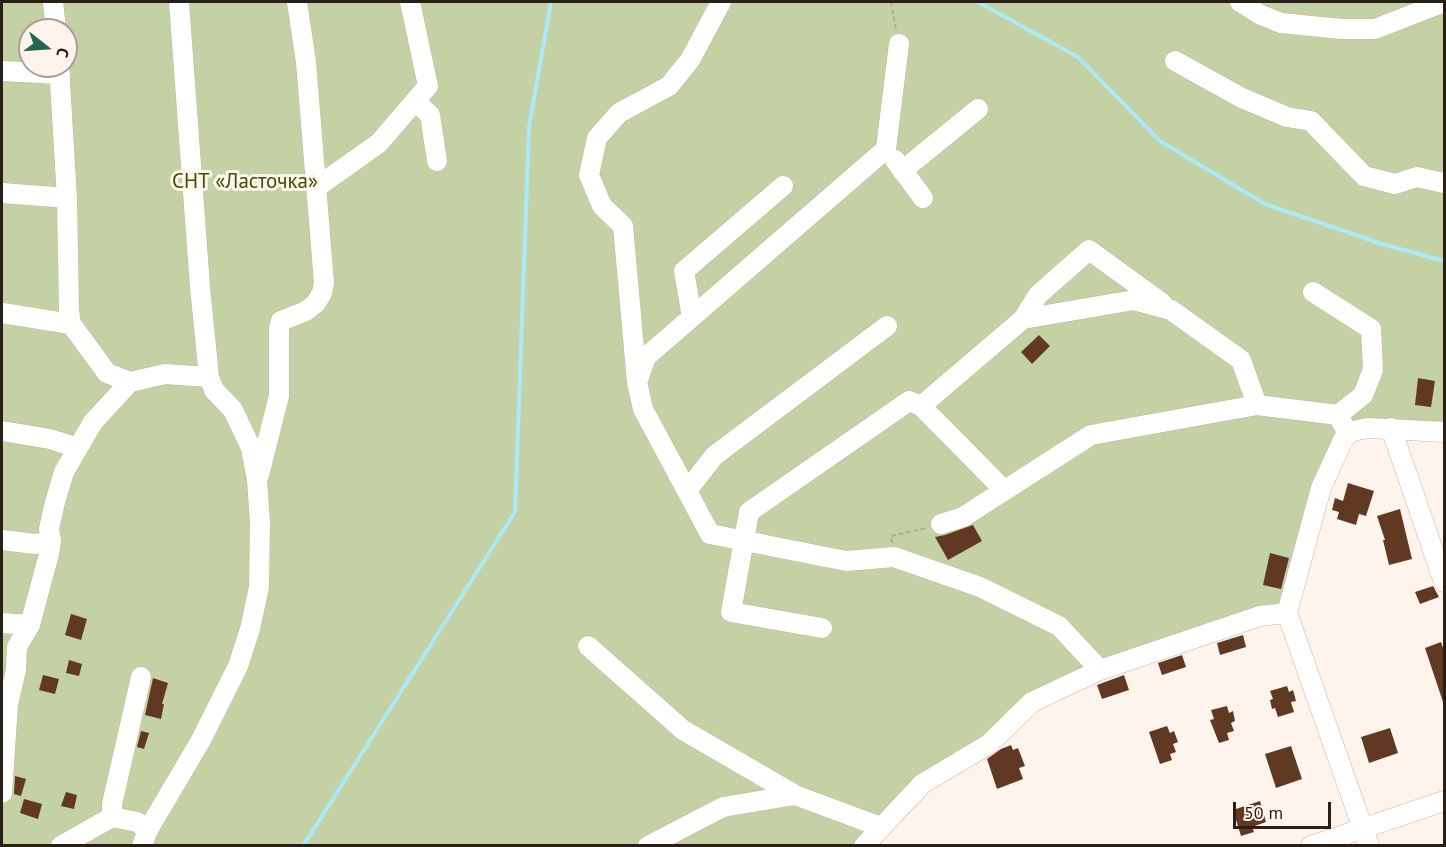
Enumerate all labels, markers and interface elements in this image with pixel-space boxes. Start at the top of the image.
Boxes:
north arrow [18,18,78,78]
text: С [52,45,74,60]
park label: СНТ «Ласточка» [172,169,318,195]
scale bar [1236,790,1334,828]
text: 50 m [1244,801,1283,824]

